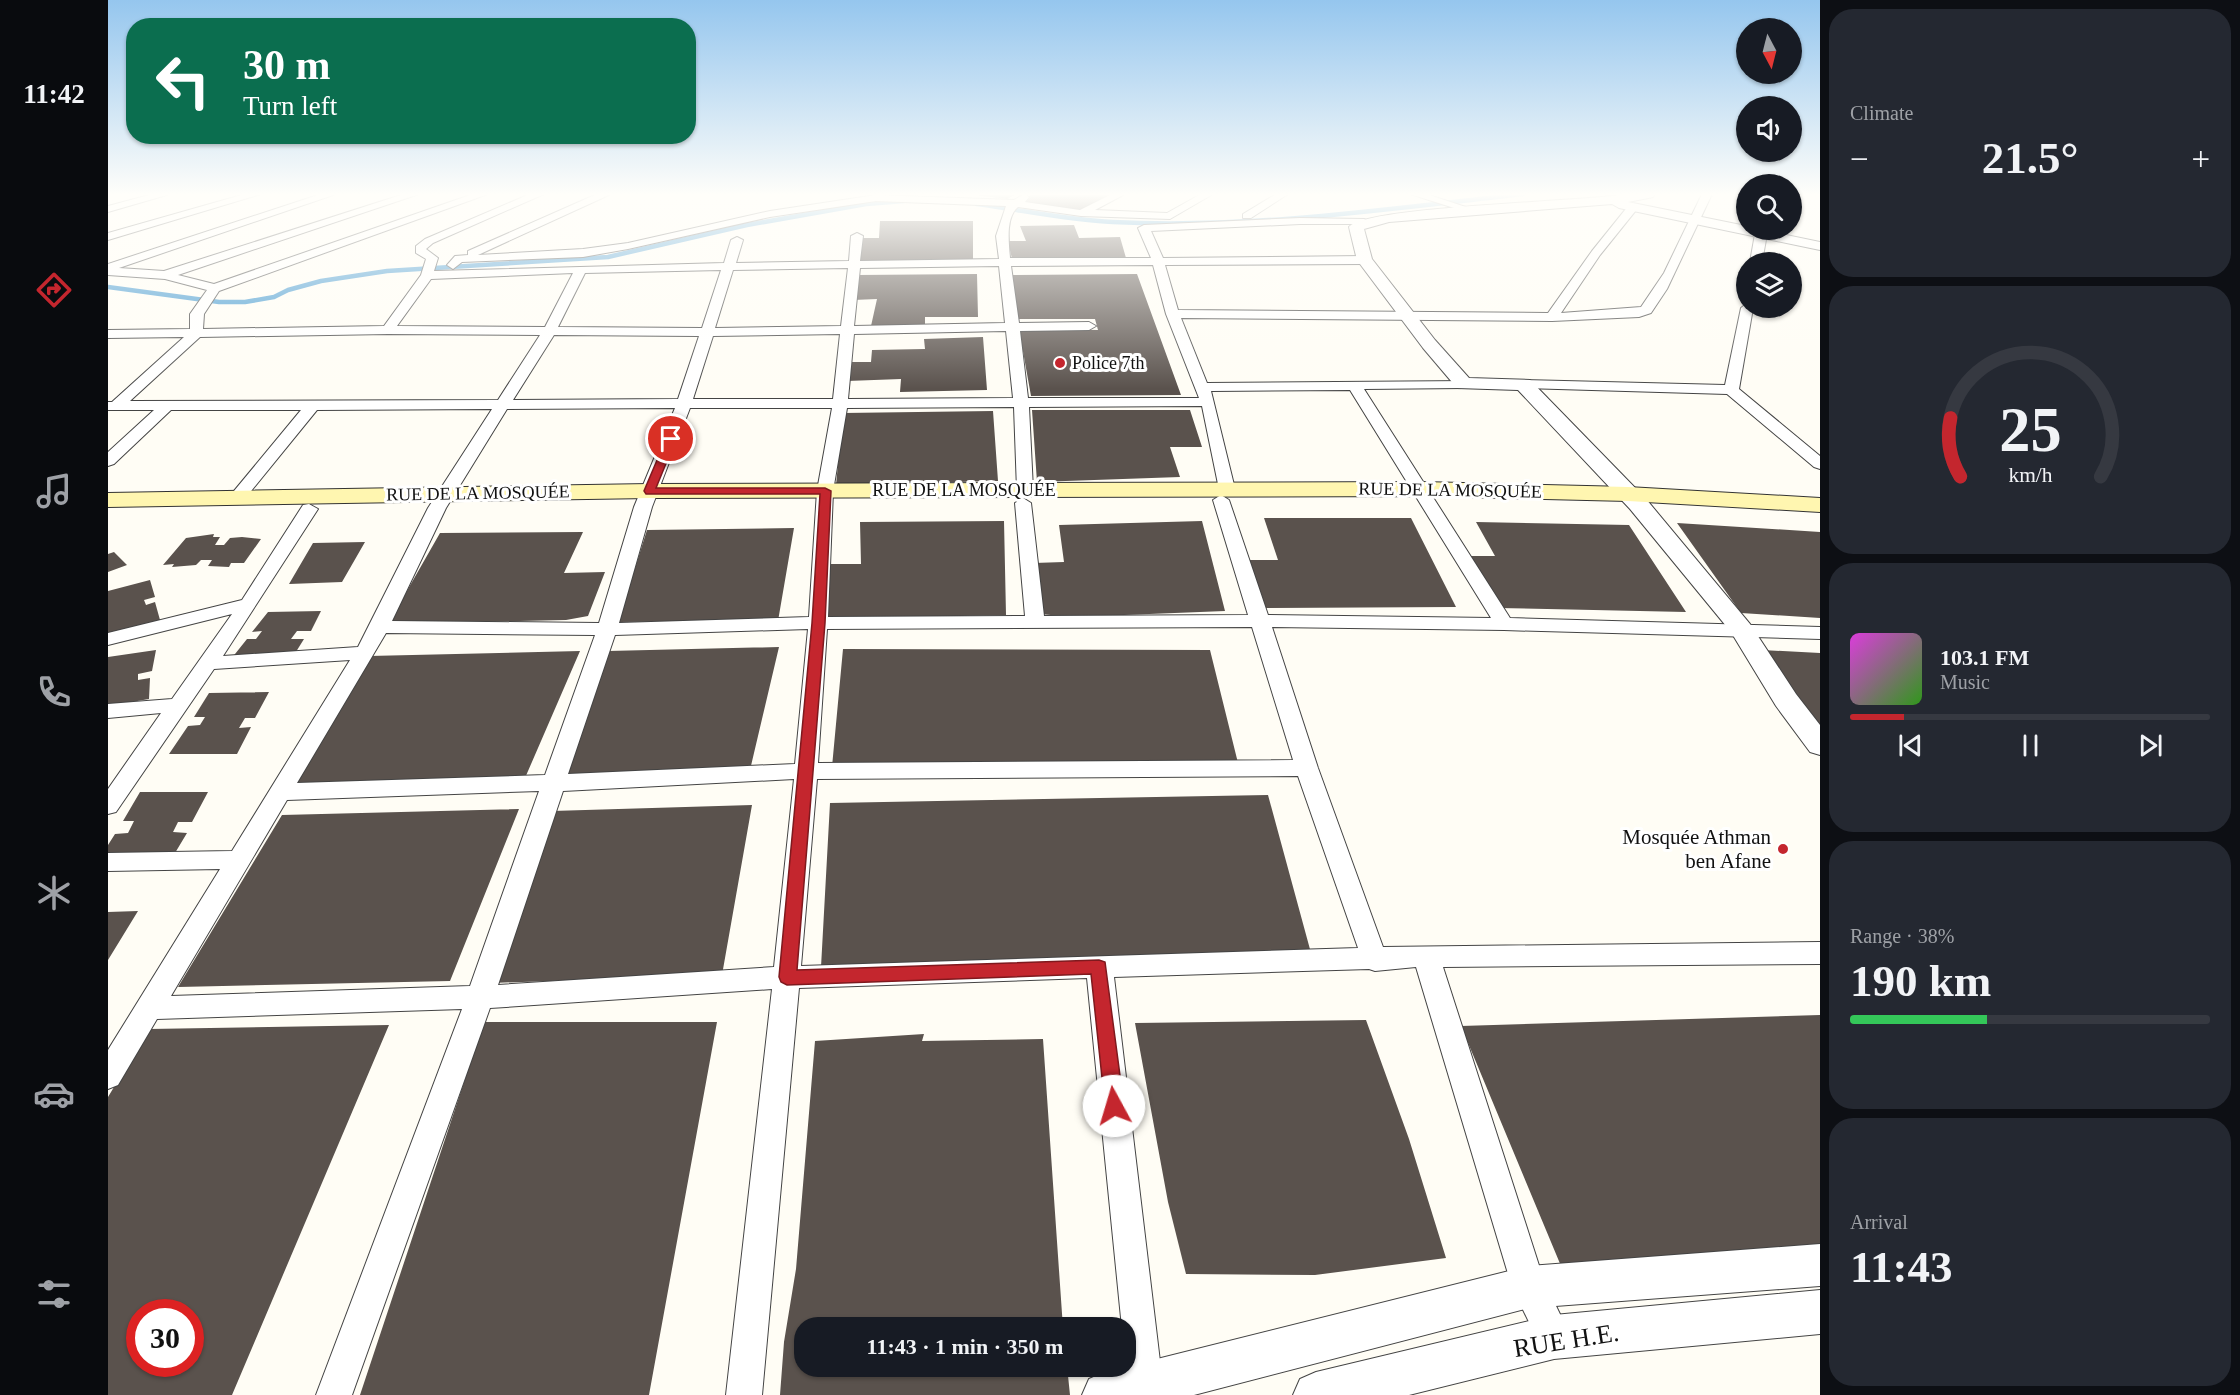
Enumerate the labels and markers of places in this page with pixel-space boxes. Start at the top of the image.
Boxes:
place label: Police 7th [1072,353,1145,373]
marker: Police 7th [1053,356,1067,370]
pin [645,413,696,464]
place label: Mosquée Athman ben Afane [1622,825,1771,873]
marker: Mosquée Athman ben Afane [1776,842,1790,856]

